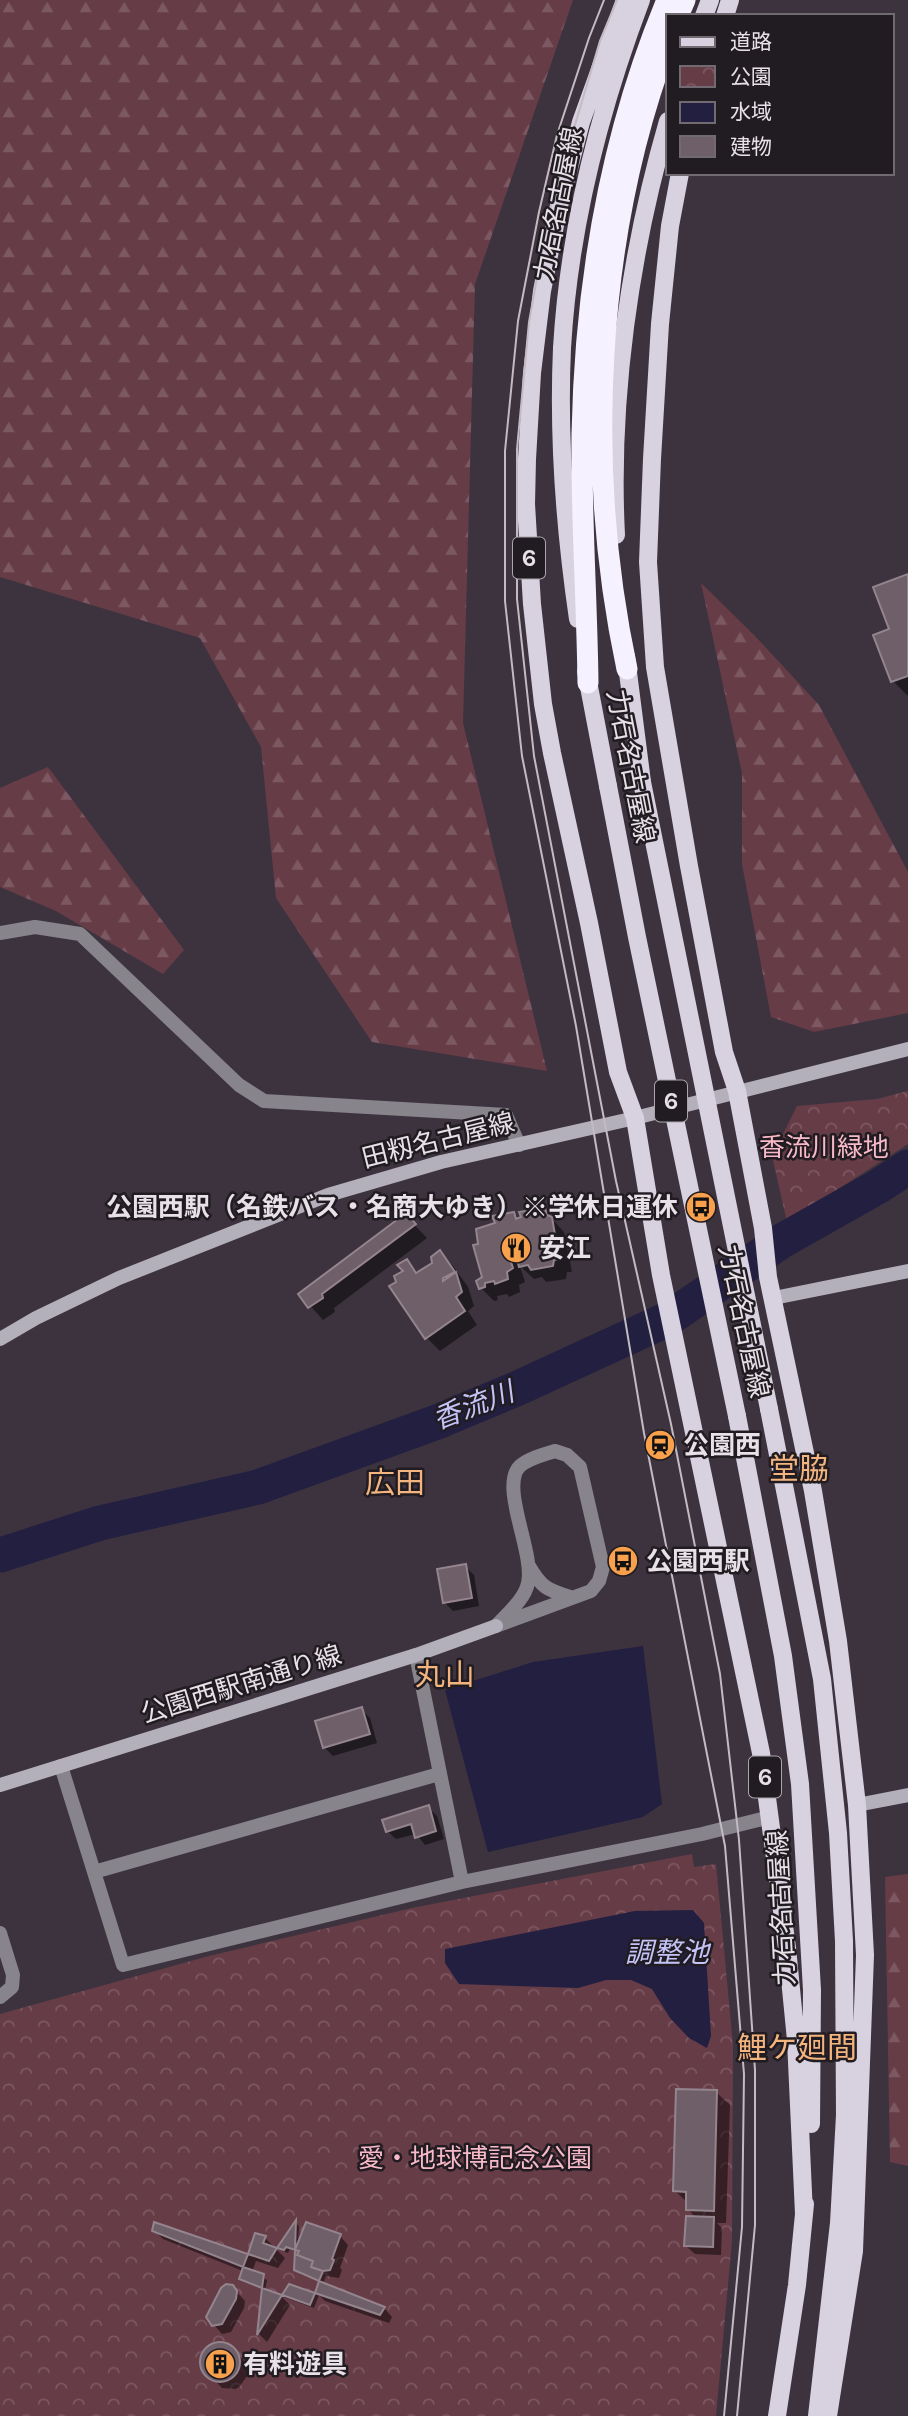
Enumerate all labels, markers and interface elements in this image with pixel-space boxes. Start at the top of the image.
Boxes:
legend [666,14,894,175]
text: 道路 [730,30,772,54]
text: 公園 [730,65,772,89]
text: 水域 [730,100,772,124]
street label: 力石名古屋線 [528,125,589,284]
text: 建物 [730,135,772,159]
road number: 6 [513,538,545,578]
street label: 力石名古屋線 [600,687,661,846]
road number: 6 [655,1080,687,1121]
street label: 田籾名古屋線 [359,1107,518,1174]
park label: 香流川緑地 [759,1132,889,1163]
bus stop icon: 公園西駅（名鉄バス・名商大ゆき）※学休日運休 [684,1190,718,1224]
place label: 公園西駅（名鉄バス・名商大ゆき）※学休日運休 [106,1192,678,1223]
restaurant icon: 安江 [499,1231,533,1265]
place label: 安江 [539,1233,591,1264]
street label: 力石名古屋線 [712,1242,775,1401]
water label: 香流川 [428,1374,521,1436]
station icon: 公園西 [643,1428,677,1462]
place label: 公園西 [683,1430,761,1461]
district label: 堂脇 [769,1451,829,1487]
district label: 広田 [365,1465,425,1501]
bus stop icon: 公園西駅 [606,1544,640,1578]
place label: 公園西駅 [646,1546,750,1577]
street label: 公園西駅南通り線 [137,1639,345,1730]
district label: 丸山 [415,1657,475,1693]
road number: 6 [749,1756,781,1798]
street label: 力石名古屋線 [762,1829,801,1987]
water label: 調整池 [625,1936,712,1969]
district label: 鯉ケ廻間 [737,2030,857,2066]
park label: 愛・地球博記念公園 [358,2143,592,2174]
building icon: 有料遊具 [203,2347,237,2381]
place label: 有料遊具 [243,2349,347,2380]

